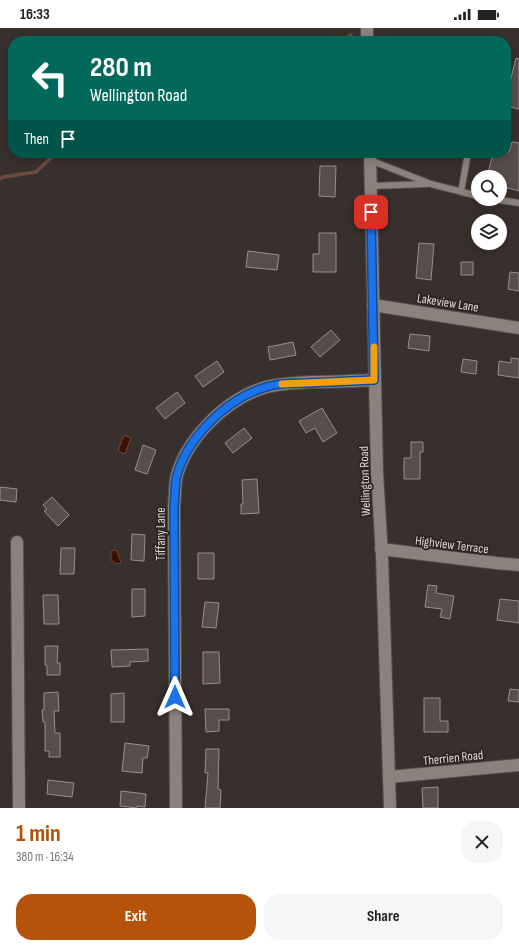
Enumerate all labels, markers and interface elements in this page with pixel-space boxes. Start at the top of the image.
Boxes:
text: 16:33 [20,5,50,24]
text: 280 m [90,51,152,84]
icon: left [24,52,76,104]
text: Wellington Road [90,85,187,106]
icon: arrive [57,128,79,150]
text: Then [24,130,49,149]
map controls [471,170,507,250]
button: search [471,170,507,206]
pin [354,195,388,229]
icon: arrive [360,201,382,223]
button: layers [471,214,507,250]
street label: Lakeview Lane [416,290,480,316]
street label: Wellington Road [356,446,374,516]
street label: Tiffany Lane [153,507,169,561]
street label: Highview Terrace [414,533,490,557]
position arrow [154,676,196,718]
street label: Therrien Road [422,747,484,769]
text: 1 min [16,819,61,848]
button: close [461,821,503,863]
text: 380 m · 16:34 [16,849,74,865]
button: Exit [16,894,256,940]
button: Share [264,894,503,940]

